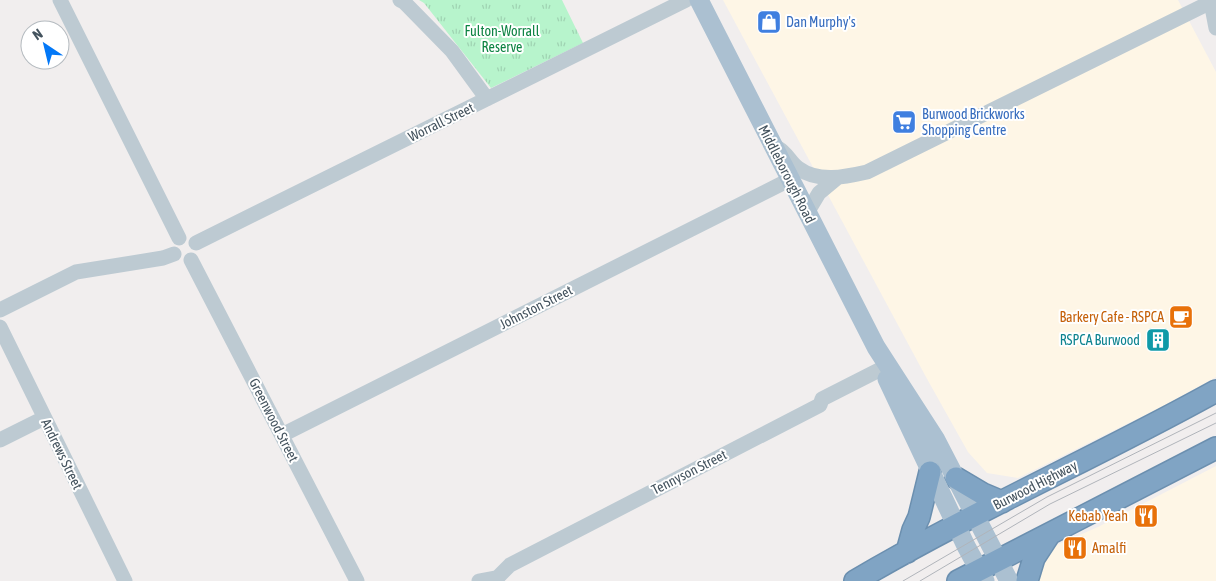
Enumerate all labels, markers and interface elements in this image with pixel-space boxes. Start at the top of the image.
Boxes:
shop icon: Dan Murphy's [756,9,782,35]
place label: Dan Murphy's [786,14,856,30]
north arrow [20,20,70,70]
park label: Fulton-Worrall Reserve [465,23,540,55]
text: N [30,25,46,43]
street label: Worrall Street [406,99,476,145]
place label: Burwood Brickworks Shopping Centre [922,106,1025,138]
supermarket icon: Burwood Brickworks Shopping Centre [891,109,917,135]
street label: Middleborough Road [755,122,819,226]
street label: Johnston Street [497,282,575,332]
cafe icon: Barkery Cafe - RSPCA [1168,304,1194,330]
place label: Barkery Cafe - RSPCA [1059,309,1164,325]
building icon: RSPCA Burwood [1145,327,1171,353]
place label: RSPCA Burwood [1060,332,1140,348]
street label: Greenwood Street [246,376,302,464]
street label: Andrews Street [38,416,86,492]
street label: Tennyson Street [649,446,729,498]
street label: Burwood Highway [990,457,1080,513]
restaurant icon: Kebab Yeah [1133,503,1159,529]
place label: Kebab Yeah [1068,508,1128,524]
restaurant icon: Amalfi [1062,535,1088,561]
place label: Amalfi [1092,540,1126,556]

